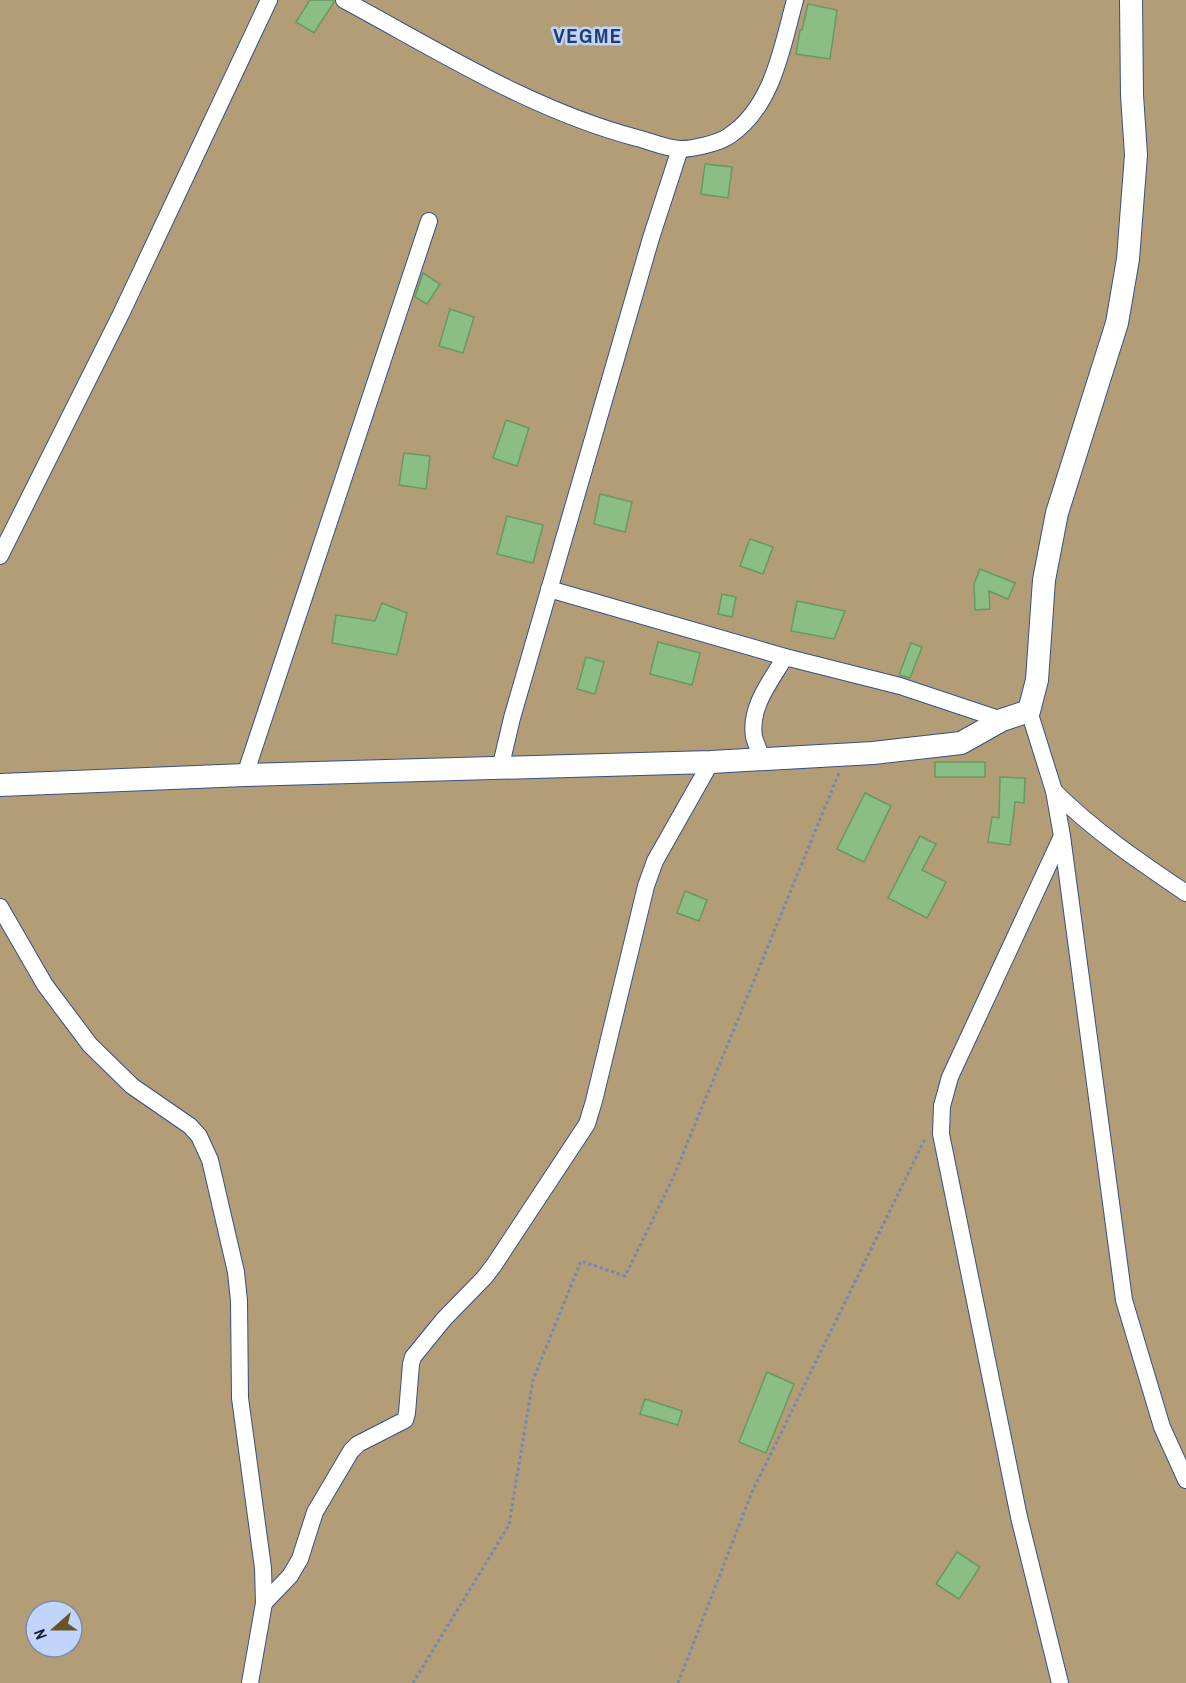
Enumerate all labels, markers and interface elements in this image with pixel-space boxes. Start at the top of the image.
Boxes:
district label: VEGME [553,21,623,50]
north arrow [24,1599,84,1659]
text: N [28,1626,52,1643]

